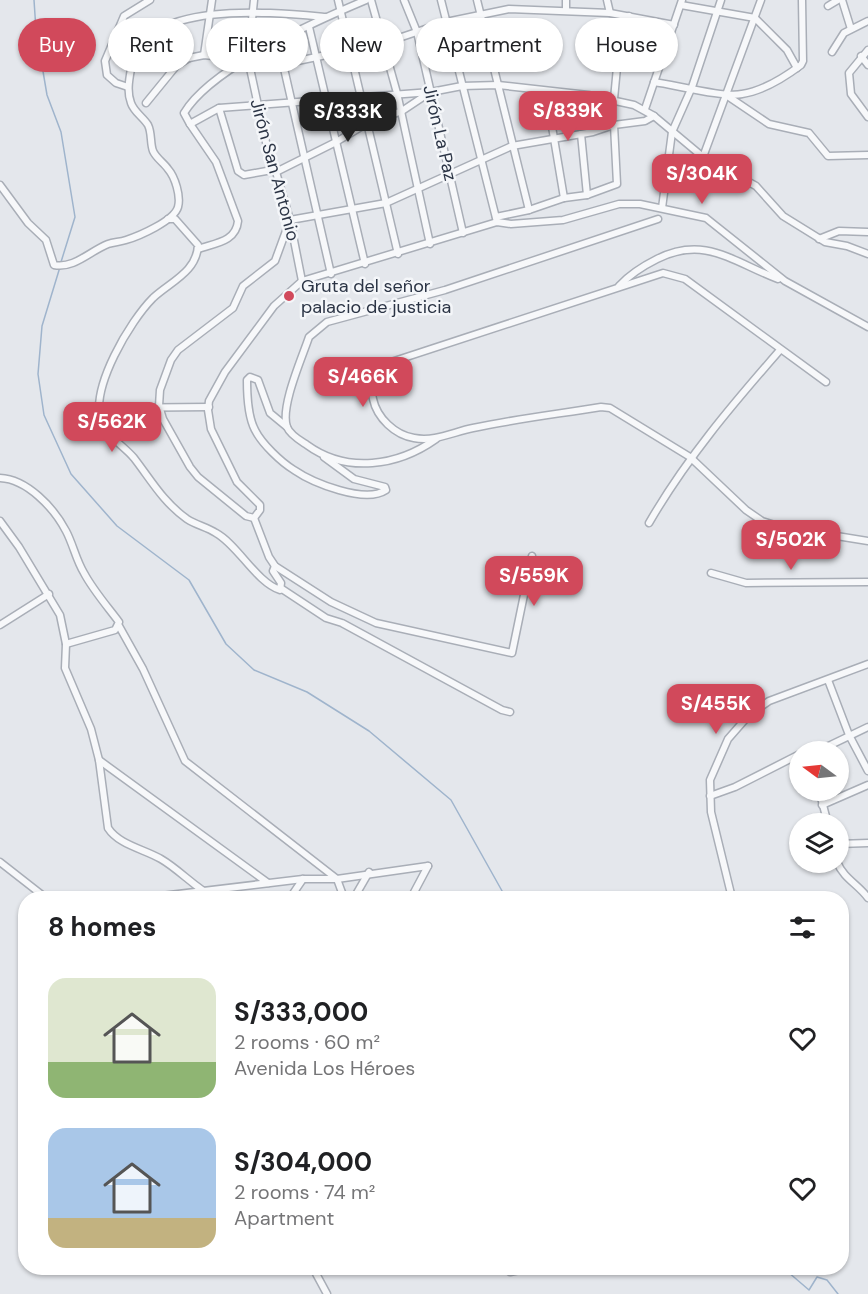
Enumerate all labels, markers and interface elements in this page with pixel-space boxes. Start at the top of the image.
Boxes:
chip: Buy [18,18,96,72]
chip: Rent [108,18,194,72]
chip: Filters [206,18,308,72]
chip: New [320,18,404,72]
chip: Apartment [416,18,563,72]
chip: House [575,18,678,72]
street label: Jirón La Paz [417,83,463,183]
pin: S/839K [519,91,617,142]
pin: S/333K [299,92,397,143]
street label: Jirón San Antonio [245,96,305,244]
text: S/839K [533,97,603,123]
text: S/333K [313,98,383,124]
pin: S/304K [653,154,751,205]
text: S/304K [666,160,738,186]
place label: Gruta del señor palacio de justicia [301,274,451,319]
marker: Gruta del señor palacio de justicia [282,289,296,303]
pin: S/466K [314,357,412,408]
text: S/466K [328,363,398,389]
pin: S/562K [63,402,161,453]
text: S/562K [77,408,147,434]
pin: S/502K [742,520,840,571]
text: S/502K [755,526,827,552]
pin: S/559K [485,556,583,607]
text: S/559K [499,562,569,588]
pin: S/455K [667,684,765,735]
text: S/455K [681,690,751,716]
north arrow [789,741,849,801]
map controls [789,741,849,873]
button: layers [789,813,849,873]
text: 8 homes [48,910,156,944]
icon: filters [786,911,819,944]
text: S/333,000 [234,995,368,1029]
icon: home [96,1002,168,1074]
icon: heart [786,1022,819,1055]
text: 2 rooms · 60 m² [234,1029,380,1055]
text: Avenida Los Héroes [234,1055,415,1081]
text: S/304,000 [234,1145,372,1179]
icon: home [96,1152,168,1224]
icon: heart [786,1172,819,1205]
text: 2 rooms · 74 m² [234,1179,375,1205]
text: Apartment [234,1205,334,1231]

